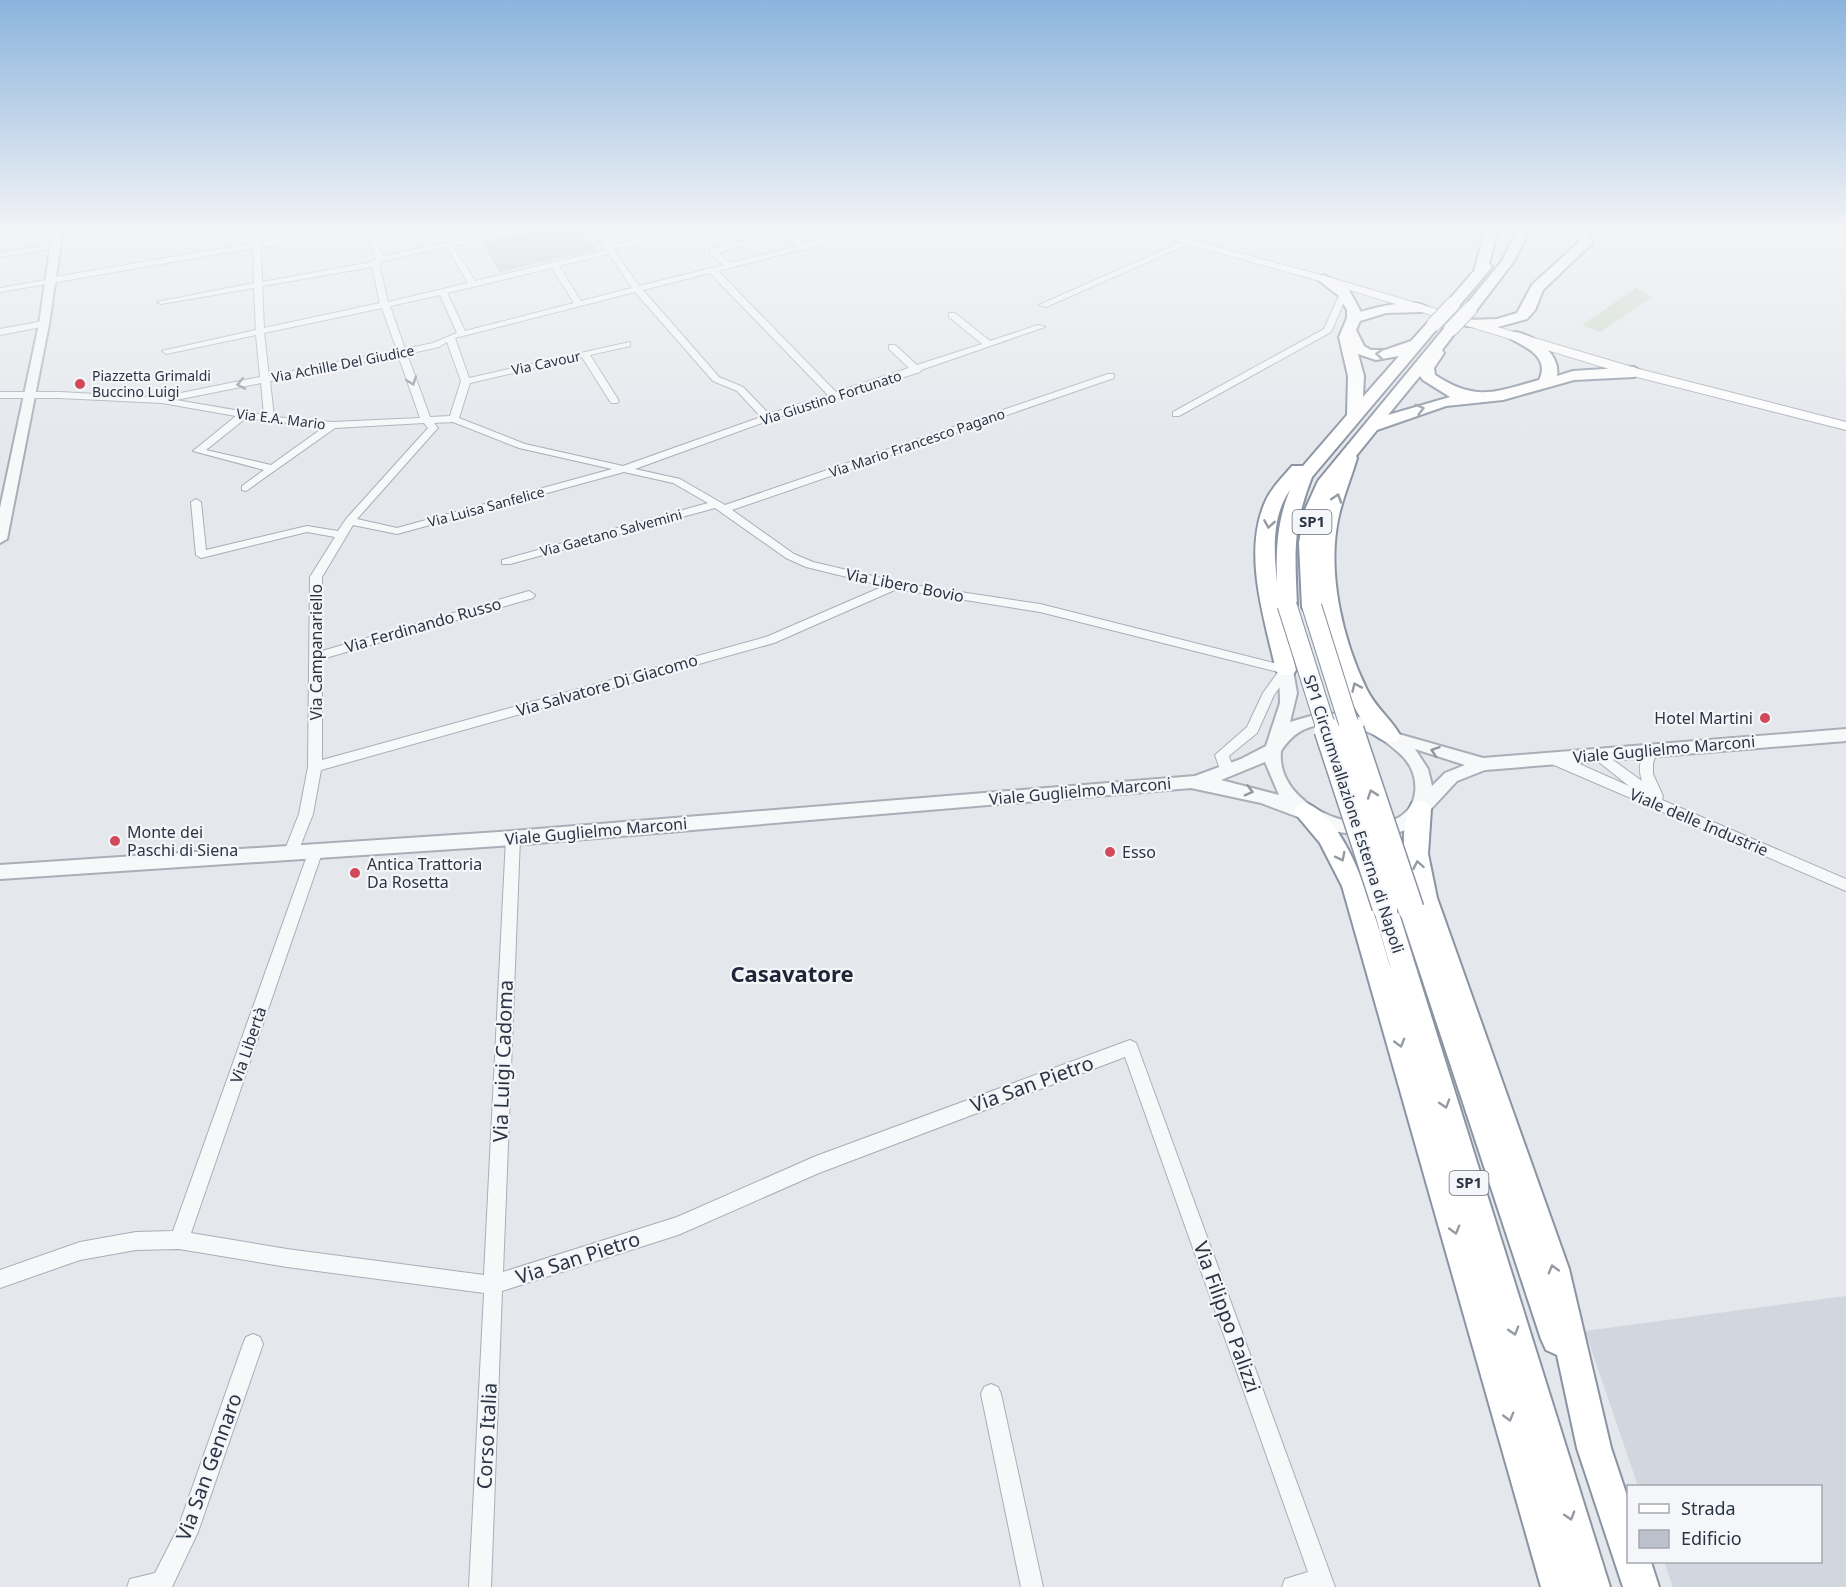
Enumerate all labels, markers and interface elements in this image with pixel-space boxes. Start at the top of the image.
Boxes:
street label: Via Achille Del Giudice [270,340,416,387]
street label: Via Cavour [510,346,582,379]
one-way arrow [1375,348,1384,361]
place label: Piazzetta Grimaldi Buccino Luigi [92,366,211,401]
street label: Via Giustino Fortunato [758,366,904,429]
one-way arrow [404,376,417,386]
marker: Piazzetta Grimaldi Buccino Luigi [73,377,87,391]
one-way arrow [236,377,246,390]
street label: Via Mario Francesco Pagano [826,403,1007,482]
street label: Via E.A. Mario [235,404,327,433]
one-way arrow [1414,404,1425,416]
street label: Via Luisa Sanfelice [425,482,546,531]
one-way arrow [1330,493,1342,504]
street label: Via Gaetano Salvemini [538,504,684,561]
road number: SP1 [1292,510,1332,534]
one-way arrow [1264,520,1276,529]
street label: Via Libero Bovio [844,563,966,607]
street label: Via Campanariello [305,584,327,720]
street label: Via Ferdinando Russo [342,592,504,658]
street label: Via Salvatore Di Giacomo [514,649,700,721]
street label: SP1 Circumvallazione Esterna di Napoli [1298,672,1410,956]
one-way arrow [1352,682,1364,693]
place label: Hotel Martini [1654,707,1753,729]
marker: Hotel Martini [1758,711,1772,725]
street label: Viale Guglielmo Marconi [1572,730,1756,768]
one-way arrow [1430,746,1441,758]
street label: Viale Guglielmo Marconi [988,772,1172,810]
street label: Viale delle Industrie [1626,783,1772,861]
one-way arrow [1243,784,1254,796]
one-way arrow [1367,789,1379,799]
street label: Viale Guglielmo Marconi [504,812,688,850]
place label: Monte dei Paschi di Siena [127,821,238,861]
marker: Monte dei Paschi di Siena [108,834,122,848]
place label: Esso [1122,841,1156,863]
marker: Esso [1103,845,1117,859]
one-way arrow [1333,851,1345,862]
place label: Antica Trattoria Da Rosetta [367,853,482,893]
one-way arrow [1412,860,1425,870]
marker: Antica Trattoria Da Rosetta [348,866,362,880]
district label: Casavatore [730,958,854,988]
street label: Via Luigi Cadoma [486,979,519,1143]
street label: Via Libertà [225,1004,271,1086]
one-way arrow [1393,1037,1405,1048]
street label: Via San Pietro [967,1049,1097,1118]
one-way arrow [1438,1098,1450,1109]
road number: SP1 [1450,1171,1488,1195]
street label: Via San Pietro [512,1225,643,1290]
one-way arrow [1447,1225,1460,1235]
street label: Via Filippo Palizzi [1188,1238,1267,1396]
one-way arrow [1548,1264,1560,1275]
one-way arrow [1507,1325,1519,1336]
street label: Corso Italia [470,1382,503,1490]
street label: Via San Gennaro [169,1389,248,1544]
one-way arrow [1502,1411,1514,1422]
legend [1627,1485,1822,1563]
text: Strada [1681,1496,1736,1520]
one-way arrow [1563,1510,1575,1521]
text: Edificio [1681,1526,1742,1550]

